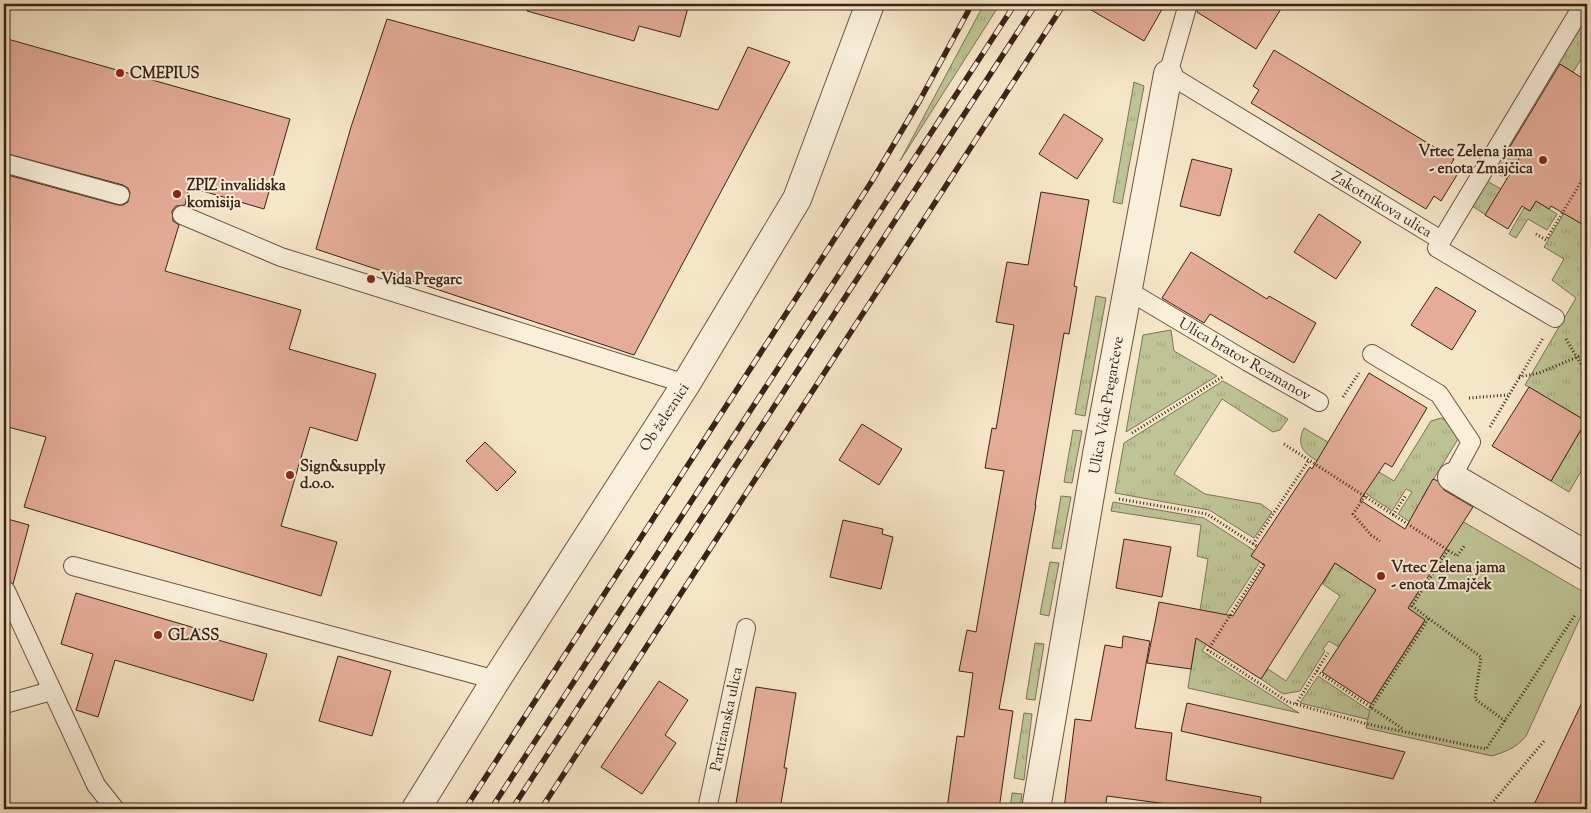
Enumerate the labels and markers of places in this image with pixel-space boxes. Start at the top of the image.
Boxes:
place label: CMEPIUS [130,64,200,85]
marker: CMEPIUS [114,67,126,79]
place label: Vrtec Zelena jama - enota Zmajčica [1418,142,1533,180]
marker: Vrtec Zelena jama - enota Zmajčica [1537,154,1549,166]
place label: ZPIZ invalidska komisija [186,176,286,214]
marker: ZPIZ invalidska komisija [171,188,183,200]
place label: Vida Pregarc [381,270,463,291]
marker: Vida Pregarc [365,273,377,285]
place label: Sign&supply d.o.o. [300,457,386,495]
marker: Sign&supply d.o.o. [284,469,296,481]
place label: Vrtec Zelena jama - enota Zmajček [1391,558,1506,596]
marker: Vrtec Zelena jama - enota Zmajček [1375,570,1387,582]
place label: GLASS [168,626,219,647]
marker: GLASS [152,629,164,641]

